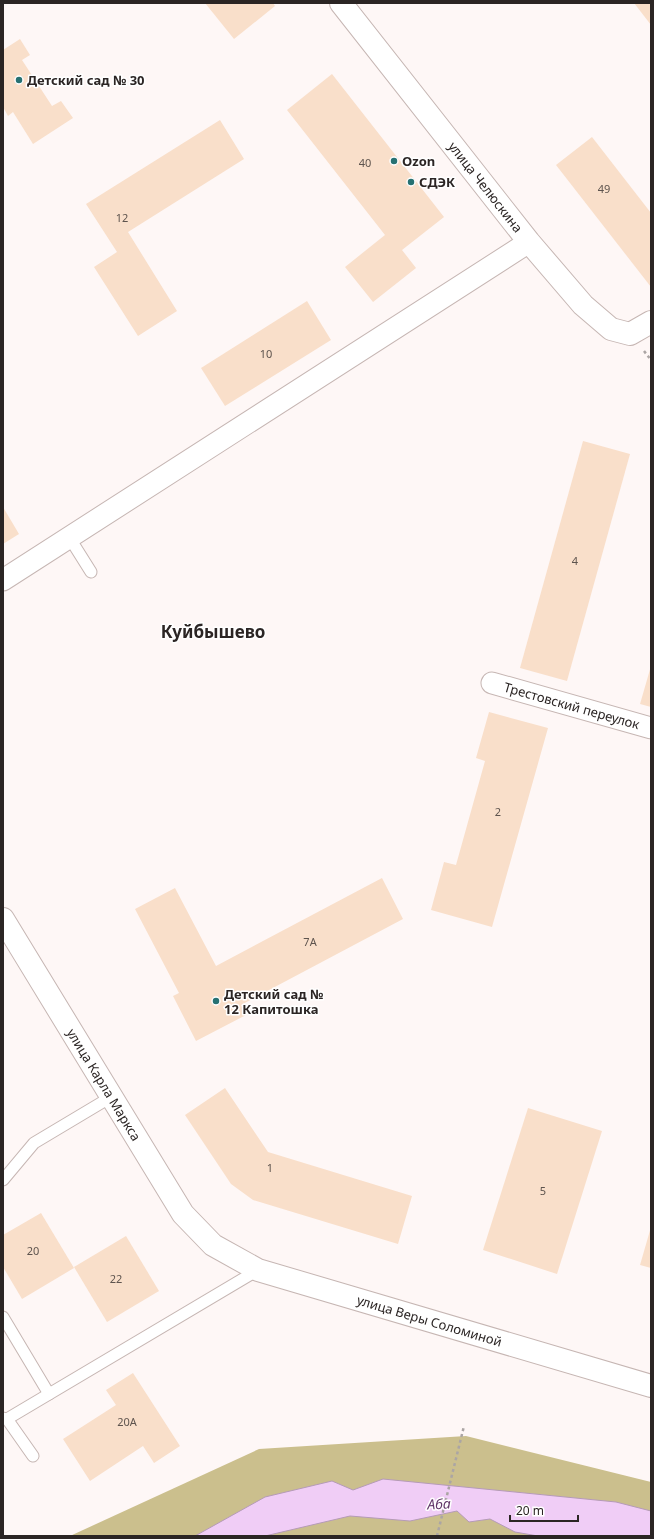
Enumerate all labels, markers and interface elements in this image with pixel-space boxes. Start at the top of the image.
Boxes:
place label: Детский сад № 30 [27,71,145,89]
marker: Детский сад № 30 [14,75,24,85]
street label: улица Челюскина [444,138,527,236]
place label: Ozon [402,152,435,170]
house number: 40 [359,155,371,170]
marker: Ozon [389,156,399,166]
place label: СДЭК [419,173,455,191]
marker: СДЭК [406,177,416,187]
house number: 49 [598,181,610,196]
house number: 12 [116,210,128,225]
house number: 10 [260,346,272,361]
house number: 4 [572,553,579,568]
district label: Куйбышево [161,620,265,643]
street label: Трестовский переулок [502,678,642,733]
house number: 2 [495,804,501,819]
house number: 7А [303,934,318,949]
place label: Детский сад № 12 Капитошка [224,985,323,1018]
marker: Детский сад № 12 Капитошка [211,996,221,1006]
street label: улица Карла Маркса [63,1025,145,1144]
house number: 1 [267,1160,273,1175]
house number: 5 [540,1183,546,1198]
house number: 20 [27,1243,39,1258]
house number: 22 [110,1271,122,1286]
street label: улица Веры Соломиной [355,1291,504,1351]
house number: 20А [117,1414,138,1429]
water label: Аба [426,1494,451,1513]
scale bar [510,1497,578,1523]
text: 20 m [516,1502,544,1519]

